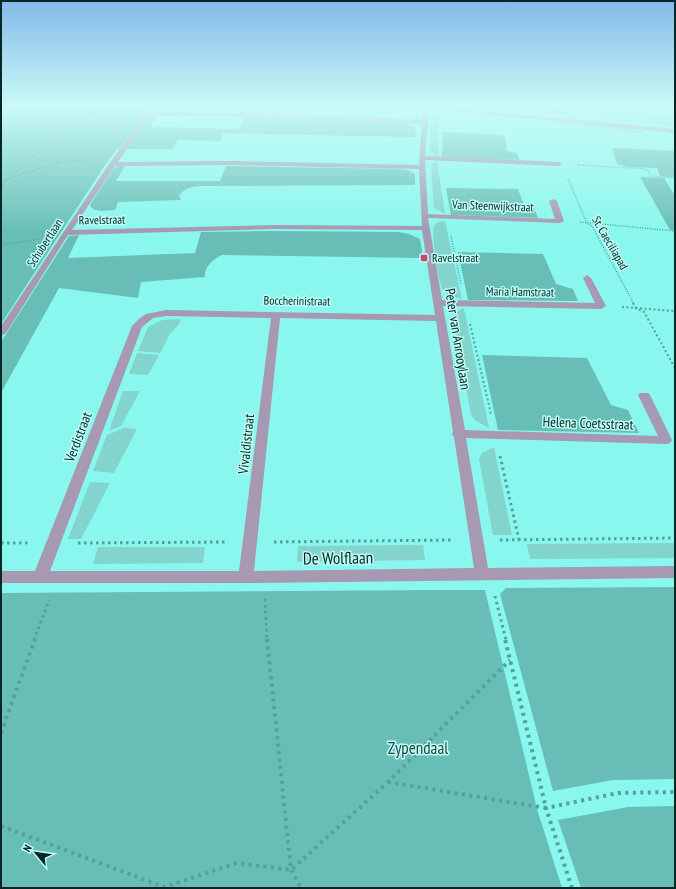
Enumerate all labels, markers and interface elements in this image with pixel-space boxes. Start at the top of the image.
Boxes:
street label: Van Steenwijkstraat [451,197,535,214]
street label: Ravelstraat [79,212,126,227]
street label: St. Caeciliapad [589,213,632,272]
street label: Schubertlaan [23,216,66,270]
place label: Ravelstraat [432,250,479,265]
marker: Ravelstraat [419,253,429,263]
street label: Maria Hamstraat [486,283,555,300]
street label: Peter van Anrooylaan [441,287,475,391]
street label: Boccherinistraat [264,292,331,309]
street label: Verdistraat [60,409,96,465]
street label: Helena Coetsstraat [542,412,634,434]
street label: Vivaldistraat [234,413,258,476]
street label: De Wolflaan [303,546,373,570]
park label: Zypendaal [388,737,448,759]
north arrow [16,833,56,873]
text: N [20,842,35,854]

